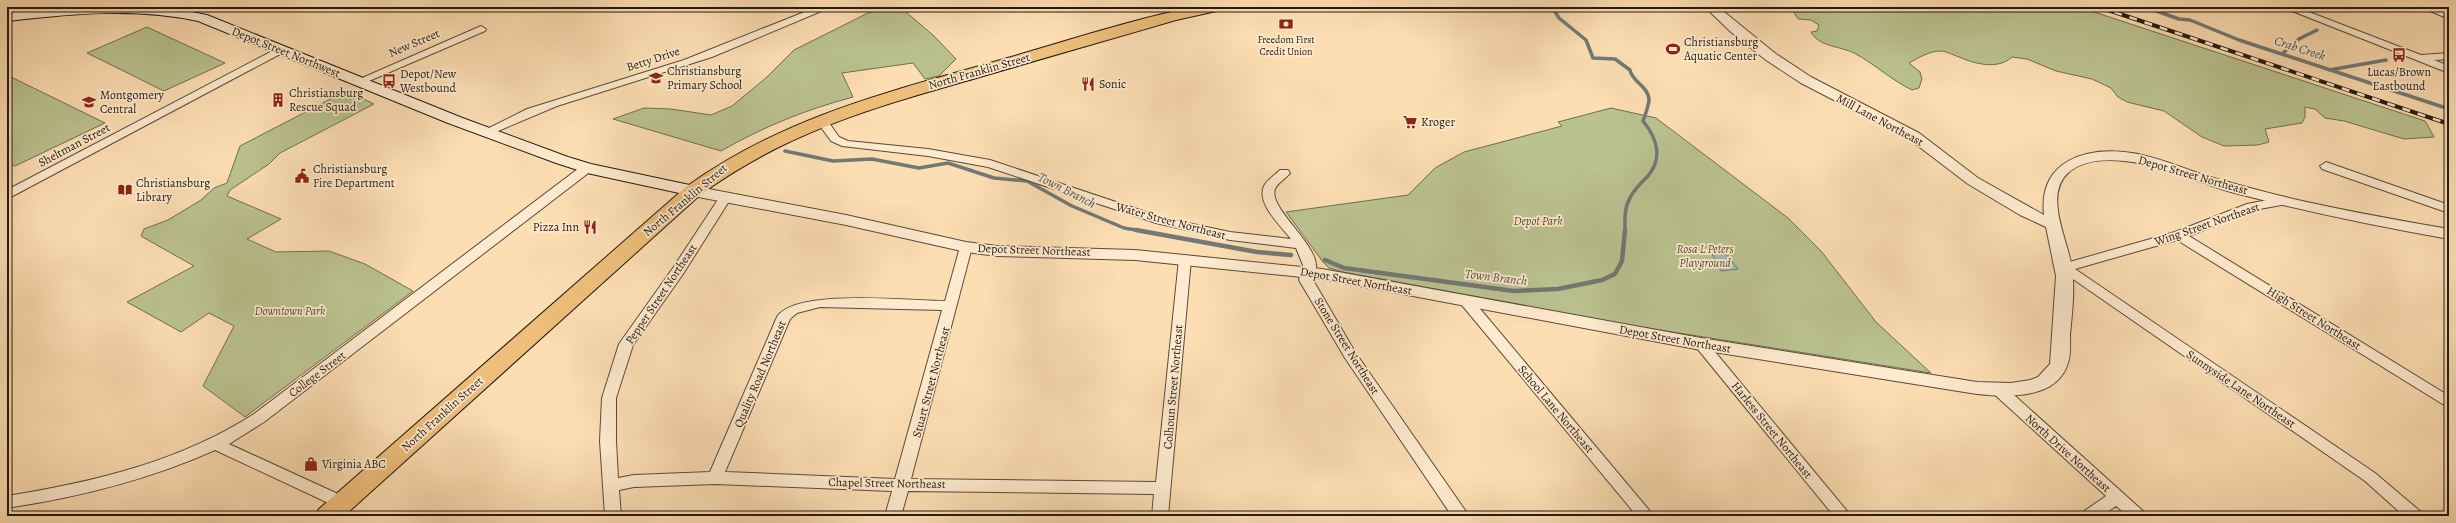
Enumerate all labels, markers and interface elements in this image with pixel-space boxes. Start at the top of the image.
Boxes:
bank icon: Freedom First Credit Union [1278,16,1294,32]
street label: Depot Street Northwest [229,23,343,81]
street label: New Street [386,25,442,61]
water label: Crab Creek [2272,32,2328,64]
place label: Freedom First Credit Union [1257,33,1315,58]
place label: Christiansburg Aquatic Center [1683,34,1758,64]
sports icon: Christiansburg Aquatic Center [1665,41,1681,57]
street label: Betty Drive [624,43,682,75]
bus stop icon: Lucas/Brown Eastbound [2391,47,2407,63]
street label: North Franklin Street [926,49,1032,93]
place label: Christiansburg Primary School [667,63,742,93]
place label: Lucas/Brown Eastbound [2367,64,2432,94]
place label: Depot/New Westbound [399,66,457,96]
school or university icon: Christiansburg Primary School [648,70,664,86]
bus stop icon: Depot/New Westbound [381,73,397,89]
restaurant icon: Sonic [1080,76,1096,92]
place label: Sonic [1099,76,1126,92]
place label: Christiansburg Rescue Squad [289,85,363,115]
place label: Montgomery Central [100,87,165,117]
street label: Mill Lane Northeast [1834,90,1926,150]
building icon: Christiansburg Rescue Squad [270,92,286,108]
school or university icon: Montgomery Central [81,94,97,110]
supermarket icon: Kroger [1402,114,1418,130]
place label: Kroger [1421,114,1455,130]
street label: Sheltman Street [35,119,113,171]
street label: Depot Street Northeast [2136,152,2250,198]
street label: North Franklin Street [640,160,730,240]
place label: Christiansburg Fire Department [313,161,395,191]
public building icon: Christiansburg Fire Department [294,168,310,184]
water label: Town Branch [1035,168,1099,212]
place label: Christiansburg Library [136,175,210,205]
library icon: Christiansburg Library [117,182,133,198]
street label: Water Street Northeast [1113,198,1228,243]
street label: Wing Street Northeast [2151,199,2262,250]
park label: Depot Park [1513,213,1563,229]
place label: Pizza Inn [533,219,579,235]
restaurant icon: Pizza Inn [582,219,598,235]
street label: Depot Street Northeast [977,240,1091,260]
street label: Pepper Street Northeast [622,241,700,347]
park label: Rosa L Peters Playground [1677,241,1733,271]
street label: Depot Street Northeast [1299,263,1413,299]
water label: Town Branch [1464,265,1528,289]
street label: High Street Northeast [2264,283,2364,353]
street label: Stone Street Northeast [1311,294,1383,398]
park label: Downtown Park [255,303,326,319]
street label: Quality Road Northeast [730,318,790,430]
street label: Depot Street Northeast [1618,321,1732,357]
street label: Colhoun Street Northeast [1160,324,1186,450]
street label: Stuart Street Northeast [908,325,954,439]
street label: Sunnyside Lane Northeast [2183,346,2299,432]
street label: College Street [285,347,349,401]
street label: School Lane Northeast [1515,362,1597,456]
street label: North Franklin Street [398,373,486,455]
street label: Harless Street Northeast [1728,378,1816,482]
street label: North Drive Northeast [2022,410,2114,496]
shop icon: Virginia ABC [303,456,319,472]
place label: Virginia ABC [321,456,386,472]
street label: Chapel Street Northeast [828,474,946,492]

